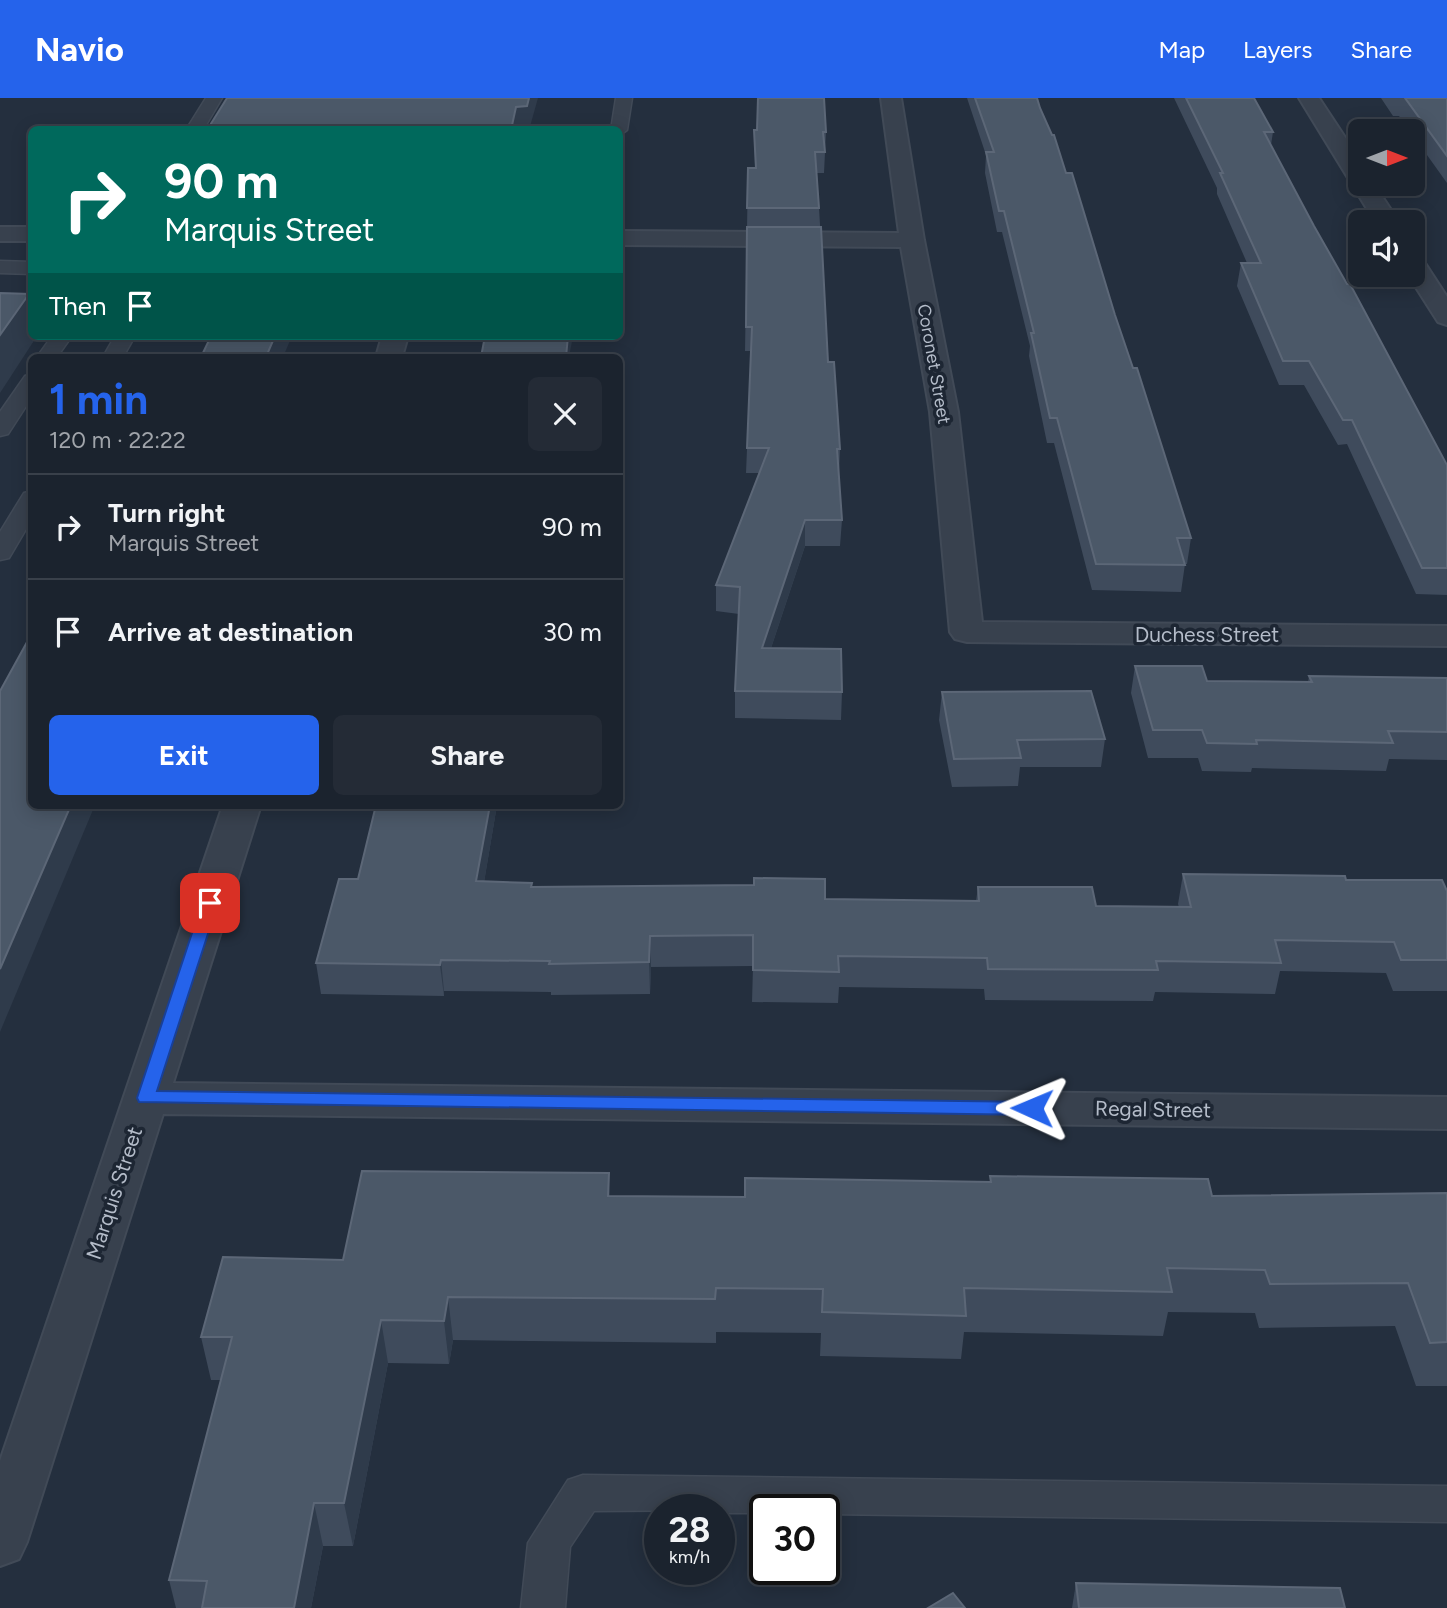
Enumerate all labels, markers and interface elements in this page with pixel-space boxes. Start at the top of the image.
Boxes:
text: Navio [35,30,124,69]
text: Map [1158,35,1205,64]
text: Layers [1243,35,1312,64]
text: Share [1350,35,1412,64]
north arrow [1348,119,1424,196]
map controls [1348,119,1425,287]
text: 90 m [164,151,279,210]
icon: right [49,154,140,245]
button: sound [1348,210,1425,287]
text: Marquis Street [164,211,374,249]
icon: arrive [121,287,159,325]
text: Then [49,290,107,322]
street label: Coronet Street [913,302,955,426]
text: 1 min [49,374,148,425]
button: close [528,377,602,451]
text: 120 m · 22:22 [49,426,186,454]
text: Turn right [108,497,225,529]
icon: right [49,508,87,546]
text: 90 m [542,511,602,543]
text: Marquis Street [108,529,259,557]
icon: arrive [49,613,87,651]
text: Arrive at destination [108,616,353,648]
text: 30 m [543,616,602,648]
street label: Duchess Street [1135,622,1279,647]
button: Exit [49,715,319,795]
button: Share [333,715,602,795]
pin [180,873,240,933]
icon: arrive [191,884,229,922]
position arrow [995,1071,1069,1145]
street label: Regal Street [1095,1095,1211,1123]
street label: Marquis Street [81,1123,147,1263]
speed limit sign: 30 [749,1494,840,1585]
text: 28 [669,1509,710,1551]
text: km/h [669,1546,710,1568]

